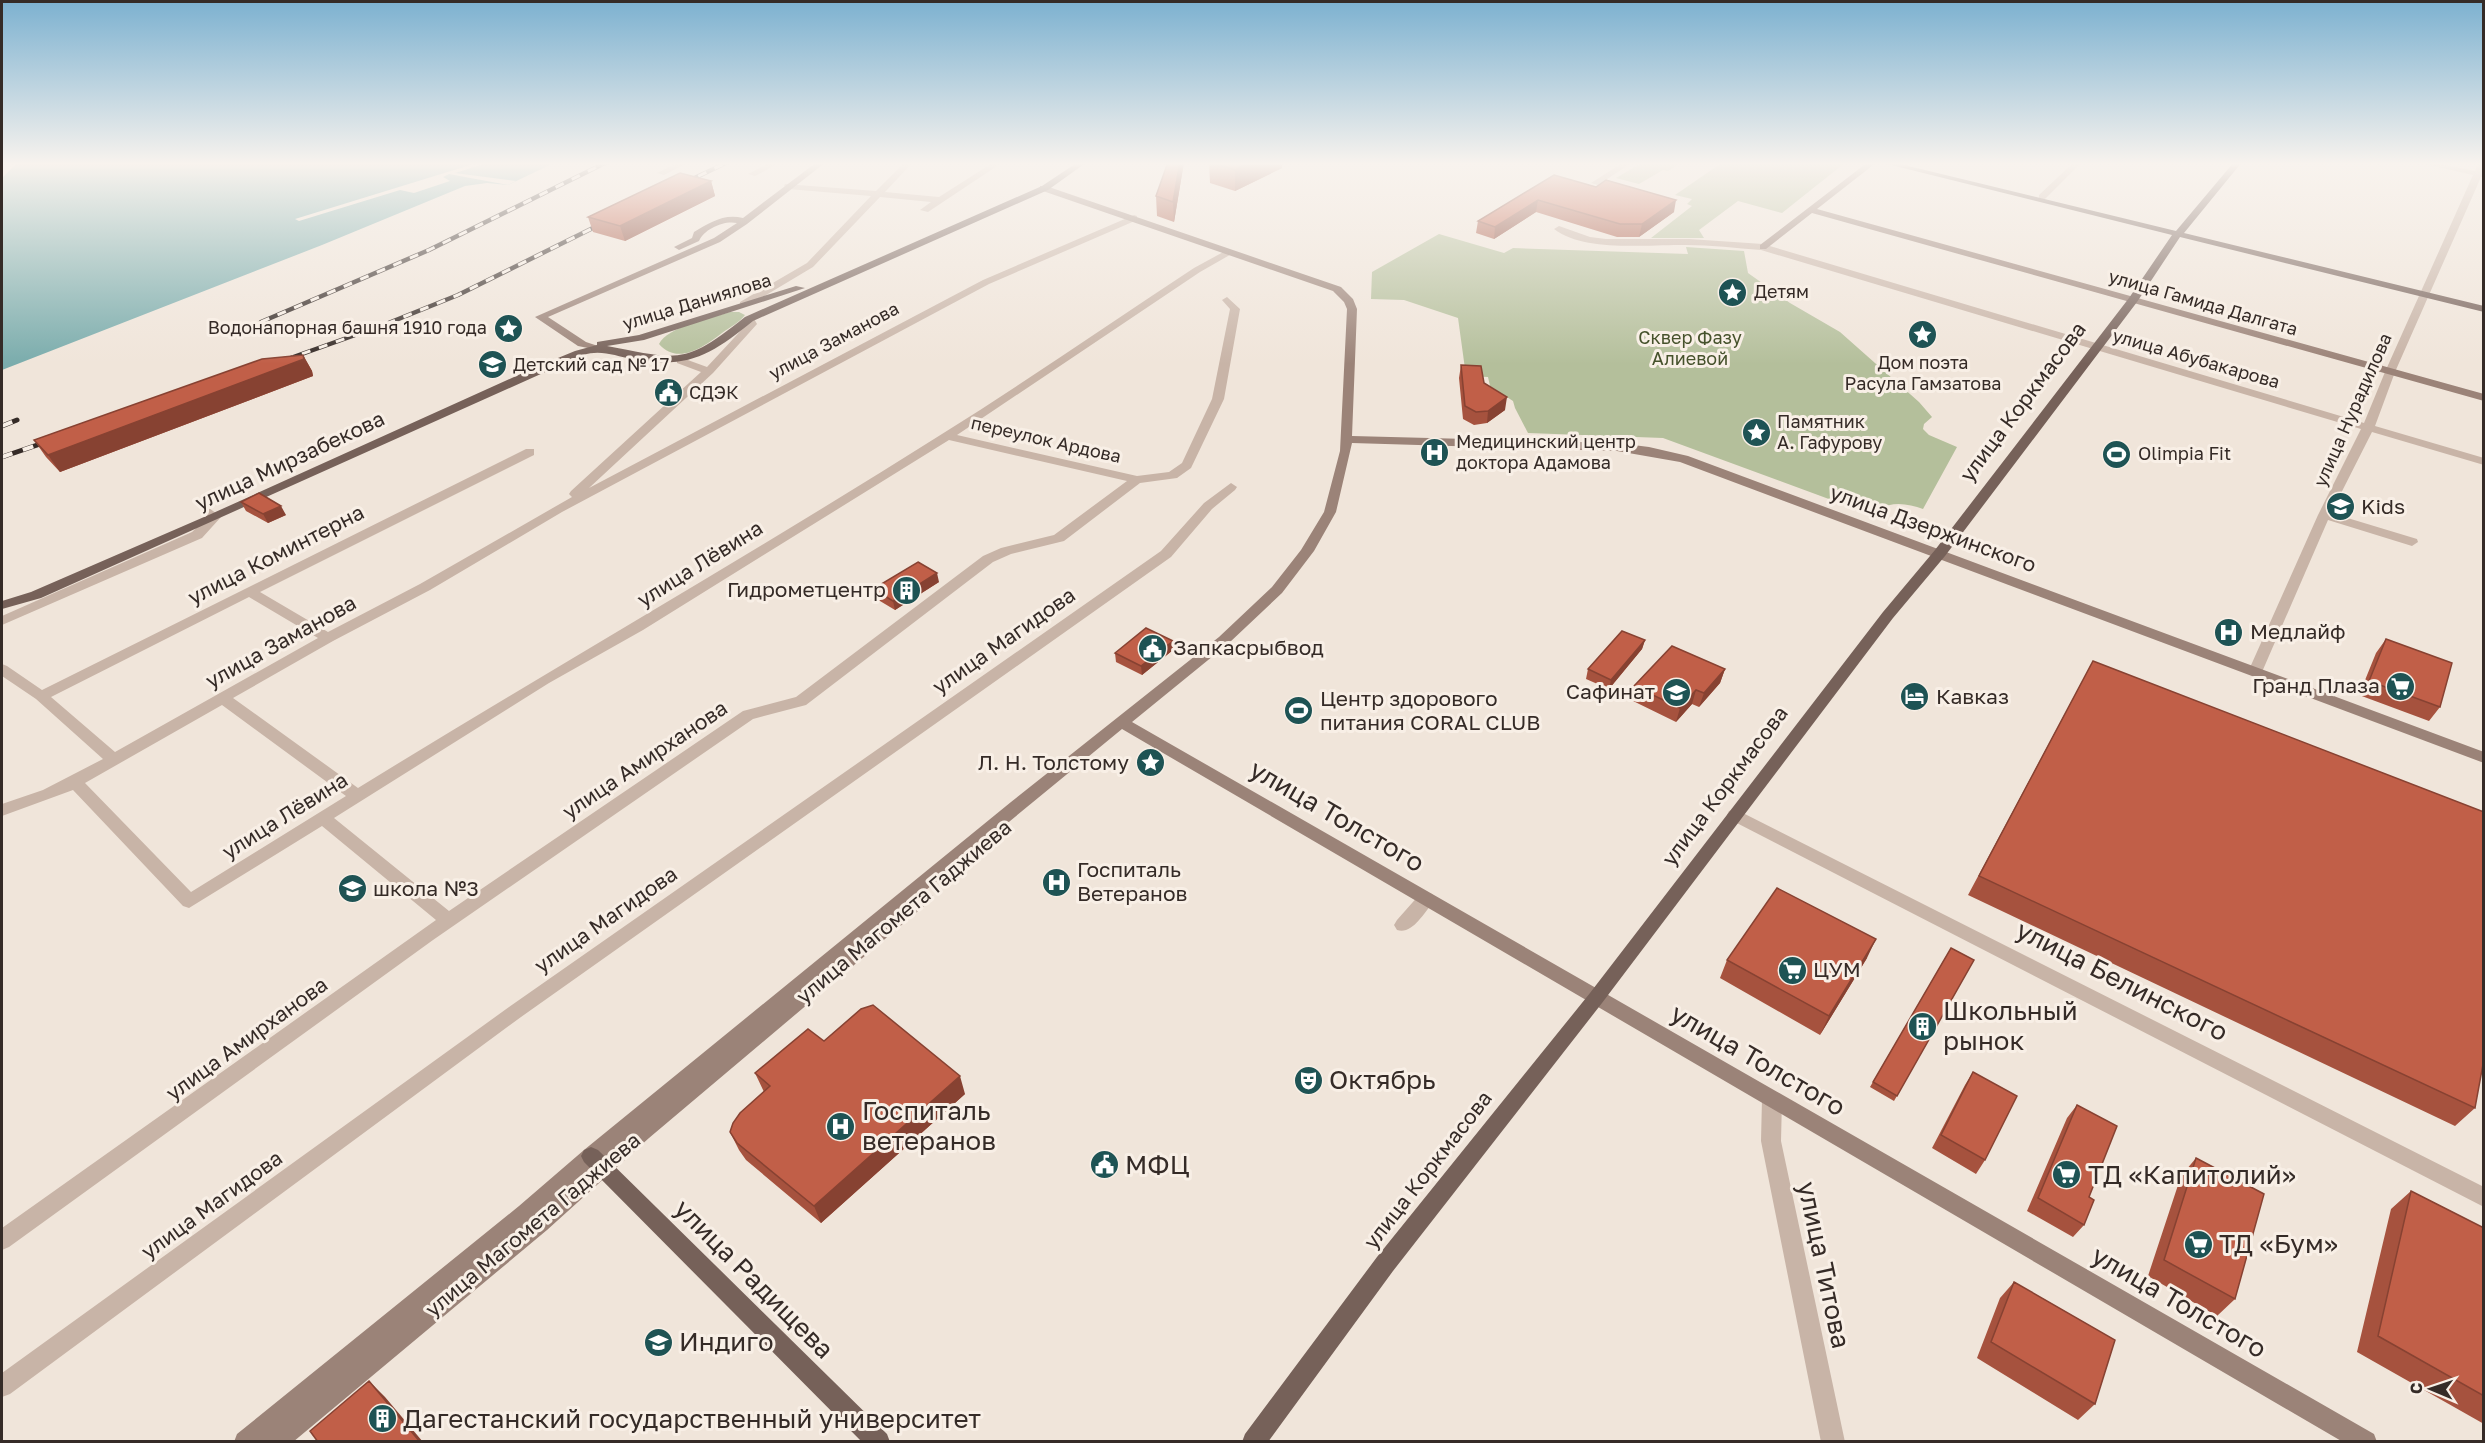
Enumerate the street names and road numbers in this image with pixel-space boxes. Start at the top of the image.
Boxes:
street label: улица Гамида Далгата [2106,264,2300,340]
street label: улица Даниялова [620,268,774,334]
street label: улица Заманова [765,297,902,384]
street label: улица Коркмасова [1954,316,2091,486]
street label: улица Абубакарова [2110,324,2282,392]
street label: улица Нурадилова [2308,329,2396,490]
street label: улица Мирзабекова [191,405,388,515]
street label: переулок Ардова [969,411,1123,467]
street label: улица Дзержинского [1827,479,2040,578]
street label: улица Коминтерна [183,498,368,610]
street label: улица Лёвина [632,514,767,612]
street label: улица Магидова [927,581,1080,699]
street label: улица Заманова [201,589,360,693]
street label: улица Амирханова [557,694,732,824]
street label: улица Коркмасова [1656,700,1793,870]
street label: улица Толстого [1244,753,1430,878]
street label: улица Лёвина [217,766,352,864]
street label: улица Магомета Гаджиева [791,814,1016,1009]
street label: улица Магидова [529,860,682,978]
street label: улица Белинского [2011,914,2233,1047]
street label: улица Амирханова [160,971,332,1106]
street label: улица Толстого [1665,997,1851,1122]
street label: улица Коркмасова [1357,1085,1497,1254]
street label: улица Магомета Гаджиева [420,1127,645,1322]
street label: улица Магидова [136,1144,287,1264]
street label: улица Титова [1792,1179,1857,1351]
street label: улица Радищева [668,1193,840,1365]
street label: улица Толстого [2086,1239,2272,1364]

